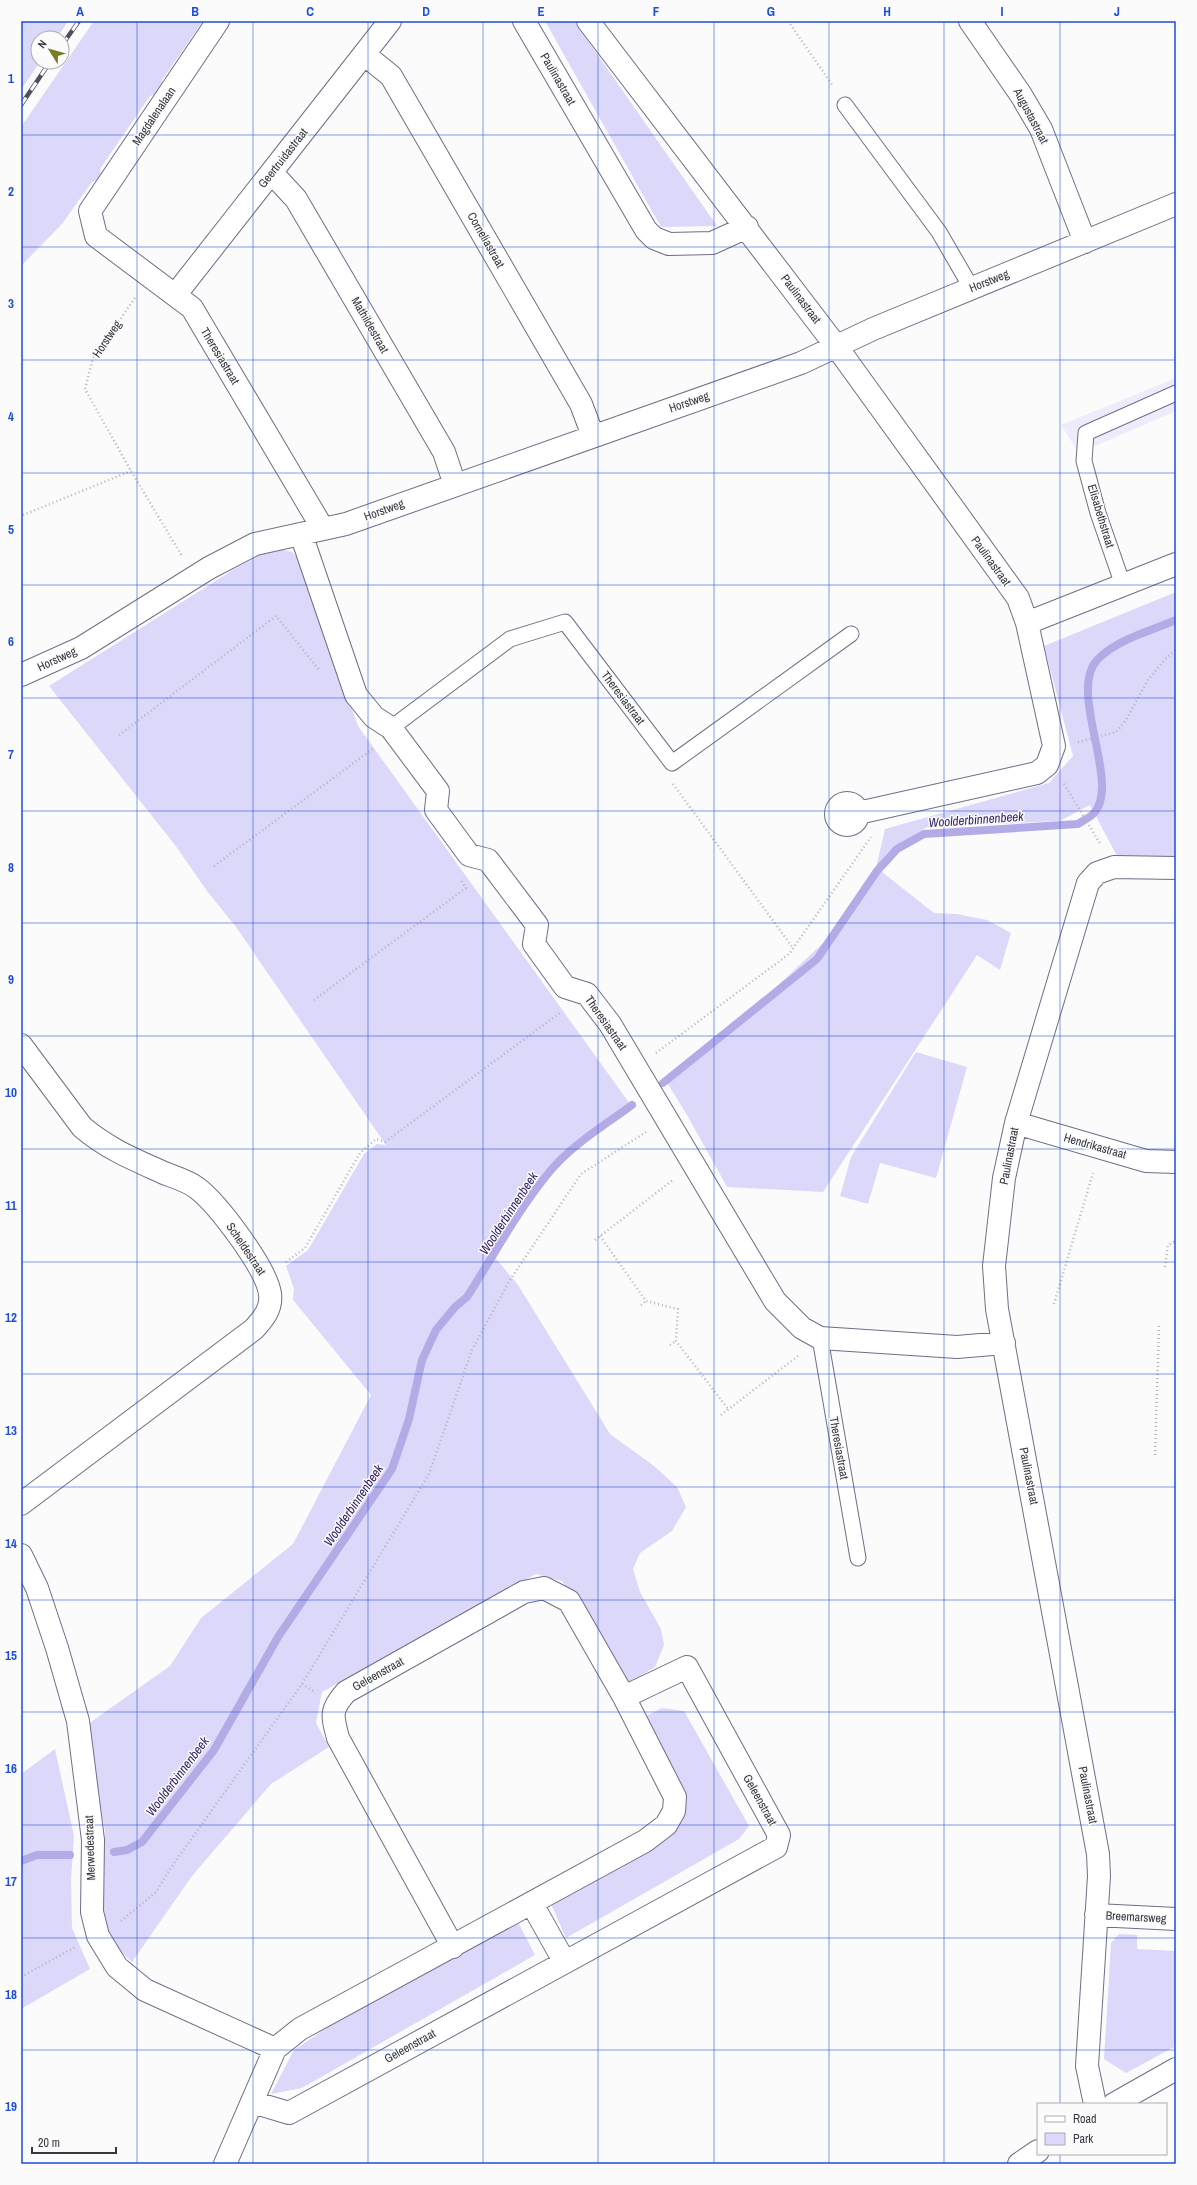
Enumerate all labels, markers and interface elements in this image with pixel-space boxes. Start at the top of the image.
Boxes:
text: A [76,3,84,20]
text: B [191,3,199,20]
text: C [306,3,314,20]
text: D [422,3,430,20]
text: E [537,3,545,20]
text: F [653,3,660,20]
text: G [767,3,775,20]
text: H [883,3,891,20]
text: I [1001,3,1004,20]
text: J [1114,3,1120,20]
north arrow [30,30,70,70]
text: N [34,37,50,51]
street label: Paulinastraat [537,50,580,108]
text: 1 [8,70,14,87]
street label: Magdalenalaan [129,84,179,148]
street label: Augustastraat [1009,85,1052,147]
street label: Geertruidastraat [255,125,312,191]
text: 2 [8,183,14,200]
street label: Corneliastraat [464,209,509,271]
street label: Horstweg [967,266,1012,296]
street label: Paulinastraat [777,271,825,327]
street label: Mathildestraat [347,294,393,356]
text: 3 [8,295,14,312]
street label: Horstweg [89,317,126,361]
street label: Theresiastraat [197,325,243,388]
street label: Horstweg [667,388,712,416]
text: 4 [8,408,14,425]
street label: Elisabethstraat [1084,482,1118,550]
street label: Horstweg [362,495,407,525]
text: 5 [8,521,14,538]
street label: Paulinastraat [967,533,1015,589]
text: 6 [8,633,14,650]
street label: Horstweg [35,643,80,675]
street label: Theresiastraat [598,668,649,728]
text: 7 [8,746,14,763]
water label: Woolderbinnenbeek [928,808,1025,831]
text: 8 [8,859,14,876]
text: 9 [8,971,14,988]
street label: Theresiastraat [581,992,631,1054]
text: 10 [5,1084,17,1101]
street label: Paulinastraat [996,1126,1022,1186]
street label: Hendrikastraat [1062,1129,1128,1163]
water label: Woolderbinnenbeek [475,1168,542,1258]
text: 11 [5,1197,17,1214]
street label: Scheldestraat [223,1220,270,1279]
text: 12 [5,1309,17,1326]
street label: Theresiastraat [826,1415,852,1481]
text: 13 [5,1422,17,1439]
street label: Paulinastraat [1016,1446,1042,1506]
water label: Woolderbinnenbeek [320,1461,387,1549]
text: 14 [5,1535,17,1552]
text: 15 [5,1647,17,1664]
street label: Geleenstraat [349,1653,407,1695]
water label: Woolderbinnenbeek [142,1733,213,1819]
text: 16 [5,1760,17,1777]
street label: Paulinastraat [1075,1765,1101,1825]
street label: Geleenstraat [739,1771,781,1829]
street label: Merwedestraat [81,1815,99,1881]
text: 17 [5,1873,17,1890]
street label: Breemarsweg [1105,1907,1167,1927]
text: 18 [5,1986,17,2003]
street label: Geleenstraat [381,2025,439,2067]
text: 19 [5,2098,17,2115]
legend [1037,2103,1167,2155]
text: Road [1073,2111,1097,2127]
scale bar [32,2129,116,2155]
text: Park [1073,2131,1093,2147]
text: 20 m [38,2135,60,2151]

